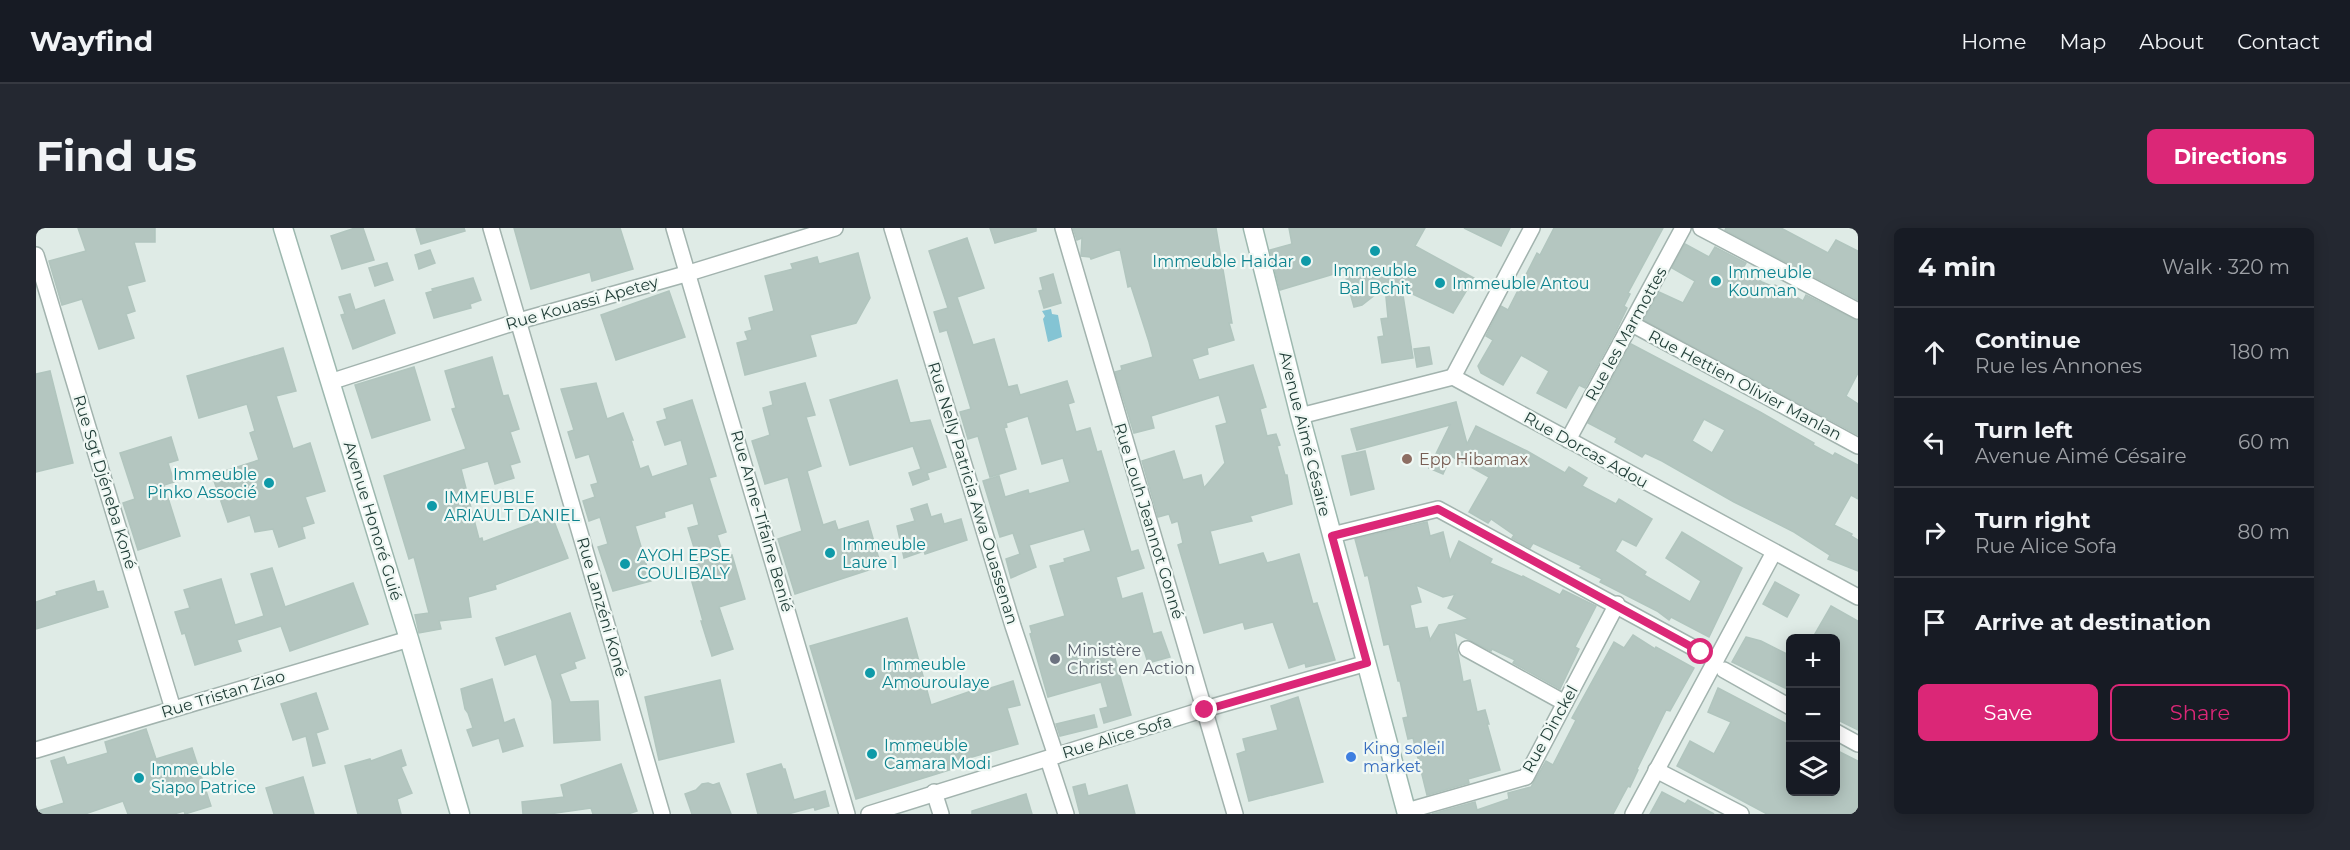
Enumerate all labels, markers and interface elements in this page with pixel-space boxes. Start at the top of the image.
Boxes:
text: Wayfind [30,24,153,58]
text: Home [1961,29,2026,54]
text: Map [2059,29,2106,54]
text: About [2139,29,2204,54]
text: Contact [2237,29,2320,54]
button: Directions [2147,129,2314,184]
text: Find us [36,130,197,182]
marker: Immeuble Bal Bchit [1368,244,1382,258]
text: 4 min [1918,251,1996,283]
place label: Immeuble Haidar [1152,252,1294,271]
marker: Immeuble Haidar [1299,254,1313,268]
text: Walk · 320 m [2162,255,2290,279]
place label: Immeuble Bal Bchit [1333,261,1417,298]
place label: Immeuble Kouman [1728,263,1812,300]
street label: Rue les Marmottes [1581,264,1671,404]
street label: Rue Kouassi Apetey [503,272,661,334]
place label: Immeuble Antou [1452,274,1589,293]
marker: Immeuble Kouman [1709,274,1723,288]
marker: Immeuble Antou [1433,276,1447,290]
street label: Rue Hettien Olivier Manlan [1645,326,1845,444]
text: Continue [1975,327,2081,354]
icon: ahead [1918,336,1951,369]
text: 180 m [2230,340,2290,364]
street label: Avenue Aimé Césaire [1275,350,1335,518]
text: Rue les Annones [1975,354,2142,378]
street label: Rue Nelly Patricia Awa Ouassenan [924,360,1022,626]
street label: Rue Sgt Djéneba Koné [69,393,141,571]
street label: Rue Dorcas Adou [1521,408,1651,492]
text: Turn left [1975,417,2073,444]
street label: Rue Louh Jeannot Gonné [1110,421,1188,621]
icon: left [1918,426,1951,459]
street label: Rue Anne-Tifaine Benié [727,428,797,614]
text: 60 m [2238,430,2290,454]
street label: Avenue Honoré Guié [340,439,406,603]
text: Avenue Aimé Césaire [1975,444,2187,468]
place label: Epp Hibamax [1419,450,1529,469]
marker: Epp Hibamax [1400,452,1414,466]
place label: Immeuble Pinko Associé [147,465,257,502]
marker: Immeuble Pinko Associé [262,476,276,490]
place label: IMMEUBLE ARIAULT DANIEL [444,488,580,525]
marker: IMMEUBLE ARIAULT DANIEL [425,499,439,513]
text: Turn right [1975,507,2090,534]
icon: right [1918,516,1951,549]
text: 80 m [2238,520,2290,544]
text: Rue Alice Sofa [1975,534,2117,558]
street label: Rue Lanzéni Koné [573,535,631,679]
place label: Immeuble Laure 1 [842,535,926,572]
place label: AYOH EPSE COULIBALY [637,546,731,583]
marker: Immeuble Laure 1 [823,546,837,560]
marker: AYOH EPSE COULIBALY [618,557,632,571]
icon: arrive [1918,606,1951,639]
text: Arrive at destination [1975,609,2211,636]
map controls [1786,634,1840,796]
button: + [1786,634,1840,688]
route start [1687,638,1713,664]
place label: Ministère Christ en Action [1067,641,1195,678]
marker: Ministère Christ en Action [1048,652,1062,666]
place label: Immeuble Amouroulaye [882,655,990,692]
street label: Rue Tristan Ziao [159,666,287,722]
marker: Immeuble Amouroulaye [863,666,877,680]
street label: Rue Dinckel [1518,682,1582,776]
button: Save [1918,684,2098,741]
button: Share [2110,684,2290,741]
button: − [1786,688,1840,742]
route end [1191,696,1217,722]
street label: Rue Alice Sofa [1060,711,1174,763]
place label: Immeuble Camara Modi [884,736,991,773]
place label: King soleil market [1363,739,1445,776]
button: layers [1786,742,1840,796]
marker: Immeuble Camara Modi [865,747,879,761]
marker: King soleil market [1344,750,1358,764]
place label: Immeuble Siapo Patrice [151,760,256,797]
marker: Immeuble Siapo Patrice [132,771,146,785]

